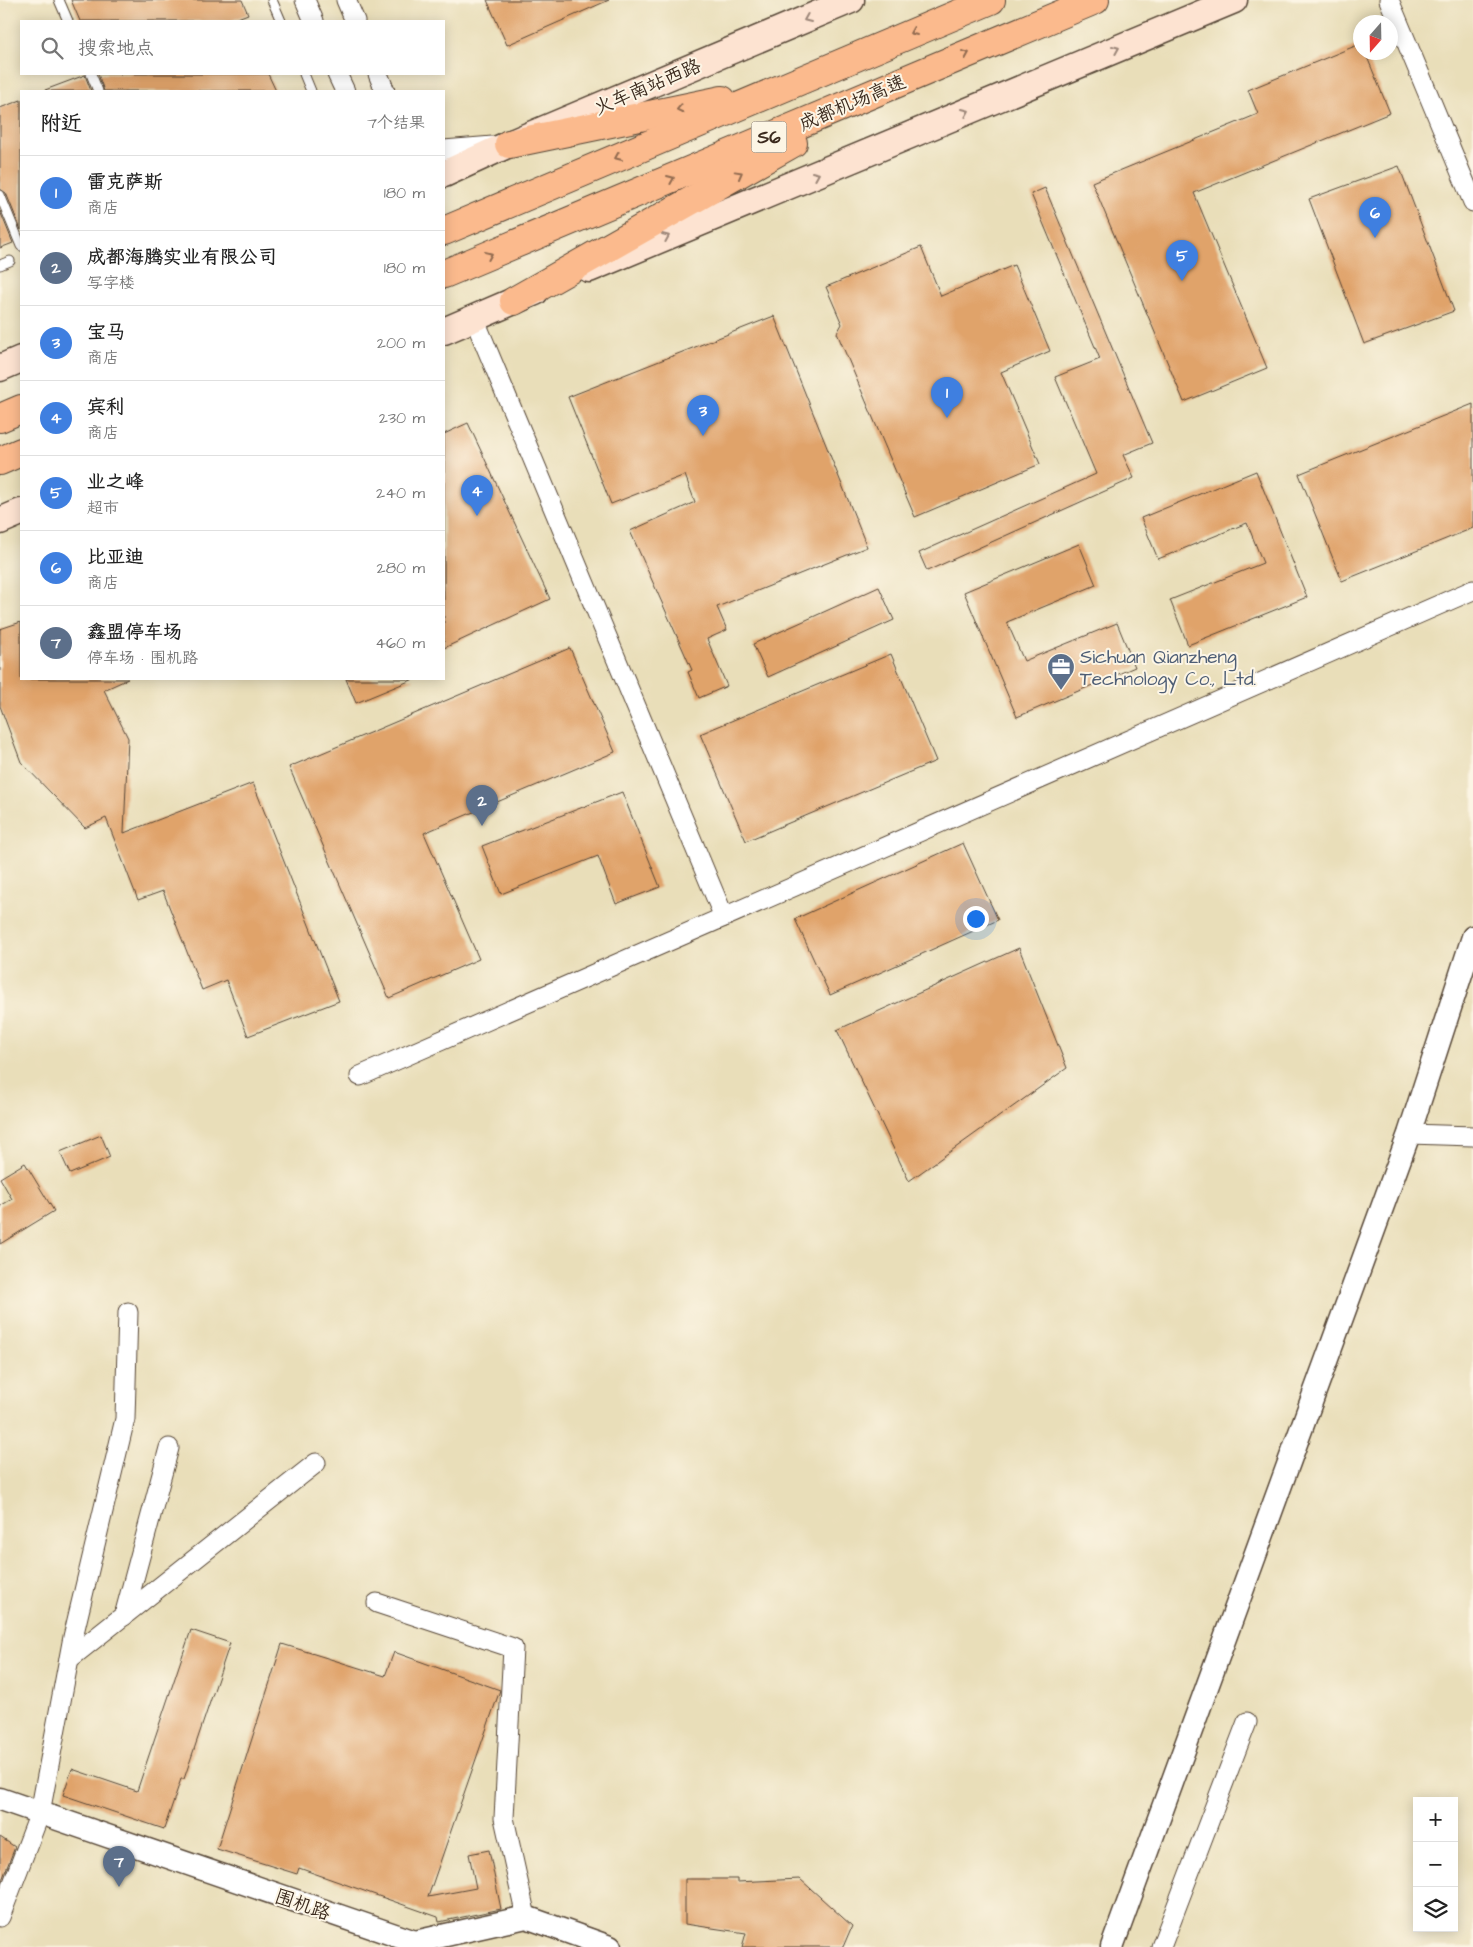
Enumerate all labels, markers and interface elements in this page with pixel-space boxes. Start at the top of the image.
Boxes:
one-way arrow [803,13,811,23]
north arrow [1353,15,1398,60]
search box [20,20,445,75]
one-way arrow [909,26,918,37]
icon: search [38,34,66,62]
text: 搜索地点 [78,35,154,62]
one-way arrow [1111,45,1120,56]
one-way arrow [961,50,970,61]
street label: 火车南站西路 [590,53,705,122]
street label: 成都机场高速 [795,69,910,138]
one-way arrow [676,103,685,113]
one-way arrow [961,108,970,118]
text: 附近 [40,109,82,138]
text: 7个结果 [367,112,425,134]
road number: S6 [752,121,786,152]
one-way arrow [615,151,623,161]
text: 雷克萨斯 [87,169,163,196]
one-way arrow [734,170,743,180]
one-way arrow [811,170,820,181]
one-way arrow [666,174,675,185]
text: 1 [55,182,57,204]
text: 180 m [384,182,425,204]
text: 商店 [87,197,119,219]
pin: 6 [1359,197,1391,238]
one-way arrow [661,233,670,244]
pin: 5 [1166,240,1198,281]
text: 成都海腾实业有限公司 [87,244,277,271]
one-way arrow [484,251,493,262]
text: 2 [51,257,61,279]
text: 180 m [384,257,425,279]
text: 写字楼 [87,272,135,294]
text: 宝马 [87,319,125,346]
text: 3 [52,332,60,354]
text: 200 m [377,332,425,354]
text: 商店 [87,347,119,369]
pin: 1 [931,377,963,418]
text: 宾利 [87,394,125,421]
pin: 3 [687,395,719,436]
text: 4 [51,407,61,429]
text: 230 m [379,407,425,429]
text: 商店 [87,422,119,444]
text: 业之峰 [87,469,144,496]
pin: 4 [461,475,493,516]
text: 5 [50,482,62,504]
text: 240 m [376,482,425,504]
text: 超市 [87,497,119,519]
text: 比亚迪 [87,544,144,571]
text: 6 [51,557,61,579]
text: 280 m [377,557,425,579]
text: 商店 [87,572,119,594]
text: 鑫盟停车场 [87,619,182,646]
text: 7 [51,632,61,654]
text: 460 m [375,632,425,654]
place label: Sichuan Qianzheng Technology Co., Ltd. [1080,644,1256,694]
text: 停车场 · 围机路 [87,647,198,669]
office icon: Sichuan Qianzheng Technology Co., Ltd. [1046,652,1076,691]
pin: 2 [466,785,498,826]
your location [963,906,989,932]
map controls [1413,1797,1458,1932]
button: + [1413,1797,1458,1842]
button: − [1413,1842,1458,1887]
pin: 7 [103,1846,135,1887]
street label: 围机路 [271,1883,334,1927]
button: layers [1413,1887,1458,1932]

